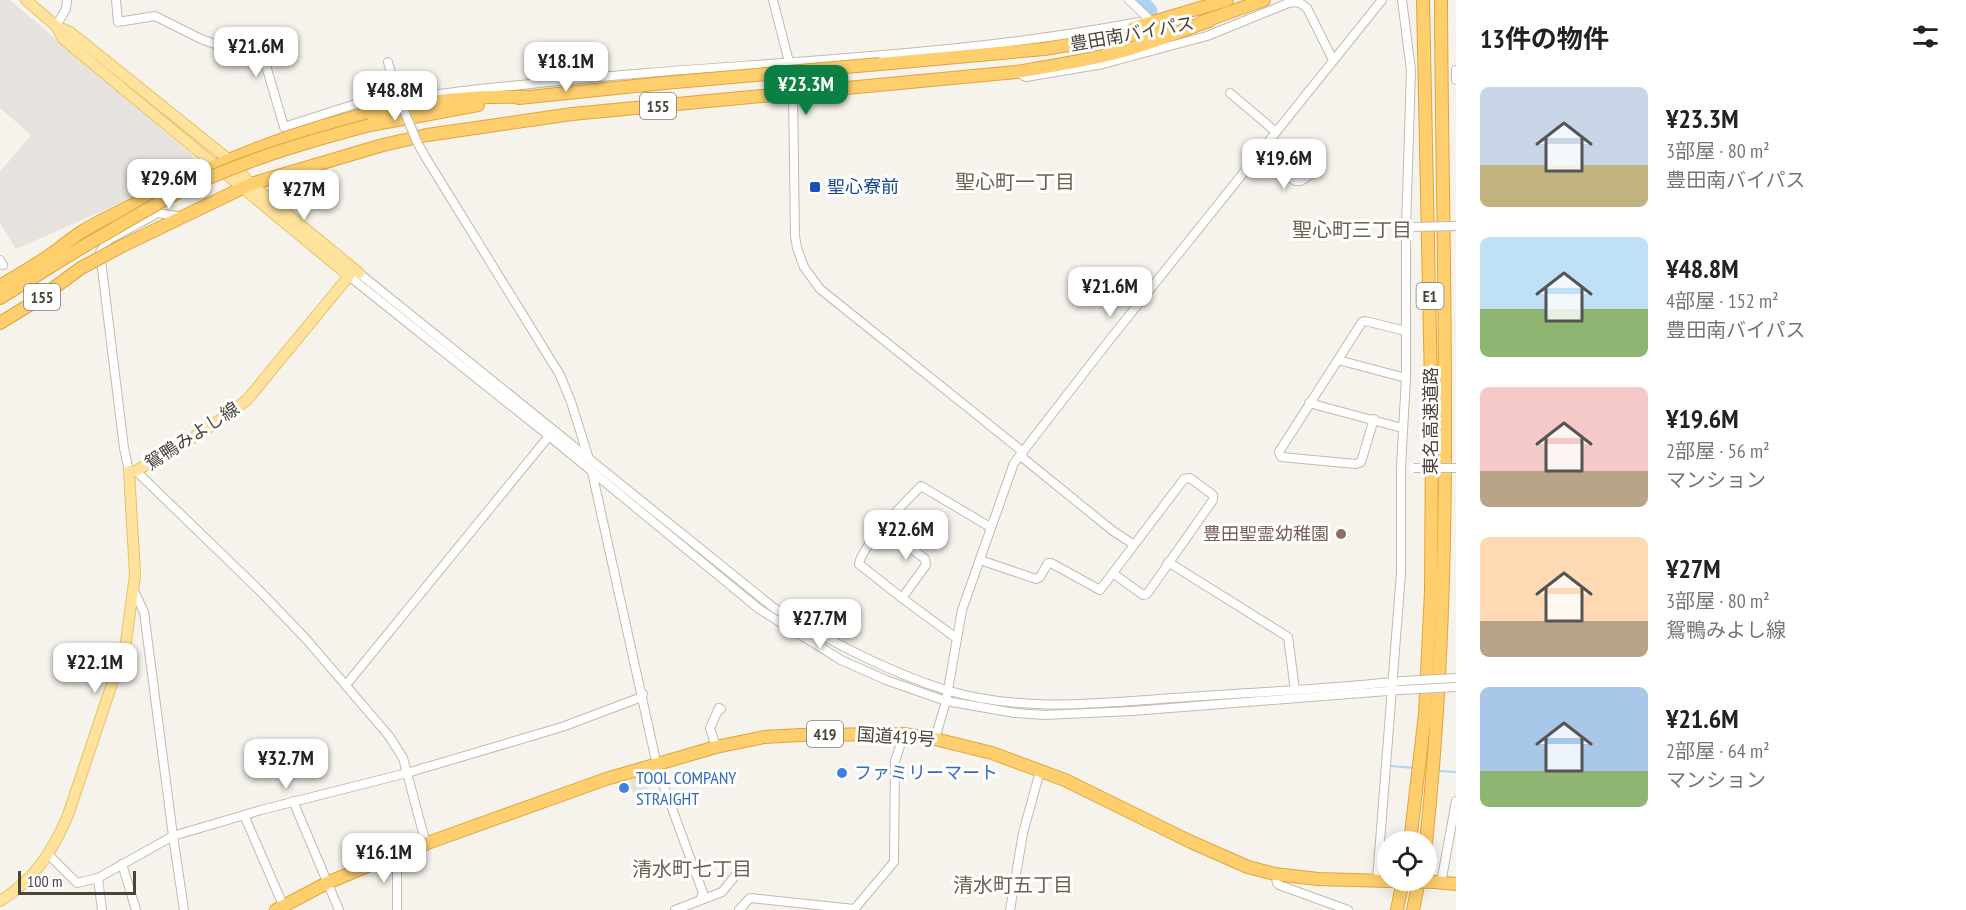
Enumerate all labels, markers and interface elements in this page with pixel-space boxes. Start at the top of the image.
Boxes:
street label: 豊田南バイパス [1068,11,1196,56]
icon: filters [1909,20,1942,53]
text: 13件の物件 [1480,22,1609,55]
pin: ¥21.6M [207,27,305,78]
text: ¥21.6M [228,33,284,59]
pin: ¥18.1M [517,42,615,93]
text: ¥18.1M [538,48,594,74]
pin: ¥23.3M [757,65,855,116]
pin: ¥48.8M [346,71,444,122]
text: ¥23.3M [778,71,834,97]
text: ¥48.8M [367,77,423,103]
road number: 155 [640,93,676,119]
text: ¥23.3M [1666,102,1739,135]
icon: home [1528,111,1600,183]
text: 3部屋 · 80 m² [1666,138,1770,164]
pin: ¥19.6M [1235,139,1333,190]
text: ¥19.6M [1256,145,1312,171]
pin: ¥29.6M [120,159,218,210]
text: ¥29.6M [141,165,197,191]
text: 豊田南バイパス [1666,167,1806,193]
district label: 聖心町一丁目 [955,169,1075,195]
pin: ¥27M [268,170,340,221]
place label: 聖心寮前 [827,175,899,198]
text: ¥27M [283,176,325,202]
marker: 聖心寮前 [808,180,822,194]
district label: 聖心町三丁目 [1292,217,1412,243]
text: ¥48.8M [1666,252,1739,285]
icon: home [1528,261,1600,333]
pin: ¥21.6M [1061,267,1159,318]
text: ¥21.6M [1082,273,1138,299]
road number: E1 [1416,283,1444,309]
road number: 155 [24,284,60,310]
text: 4部屋 · 152 m² [1666,288,1779,314]
text: 豊田南バイパス [1666,317,1806,343]
street label: 東名高速道路 [1419,367,1442,475]
street label: 鴛鴨みよし線 [140,397,243,475]
text: ¥19.6M [1666,402,1739,435]
icon: home [1528,411,1600,483]
text: 2部屋 · 56 m² [1666,438,1770,464]
text: マンション [1666,467,1766,493]
pin: ¥22.6M [857,510,955,561]
text: ¥22.6M [878,516,934,542]
place label: 豊田聖霊幼稚園 [1203,522,1329,545]
marker: 豊田聖霊幼稚園 [1334,527,1348,541]
text: ¥27M [1666,552,1721,585]
icon: home [1528,561,1600,633]
text: 3部屋 · 80 m² [1666,588,1770,614]
pin: ¥27.7M [771,599,869,650]
text: ¥27.7M [793,605,847,631]
text: 鴛鴨みよし線 [1666,617,1786,643]
pin: ¥22.1M [46,643,144,694]
text: ¥22.1M [67,649,123,675]
text: ¥21.6M [1666,702,1739,735]
icon: home [1528,711,1600,783]
road number: 419 [807,721,843,747]
street label: 国道419号 [856,722,936,751]
text: 2部屋 · 64 m² [1666,738,1770,764]
pin: ¥32.7M [237,739,335,790]
text: ¥32.7M [258,745,314,771]
place label: ファミリーマート [854,761,998,784]
place label: TOOL COMPANY STRAIGHT [636,766,737,810]
marker: ファミリーマート [835,766,849,780]
text: マンション [1666,767,1766,793]
marker: TOOL COMPANY STRAIGHT [617,781,631,795]
map controls [1377,831,1437,891]
button: locate [1377,831,1437,891]
pin: ¥16.1M [335,833,433,884]
text: ¥16.1M [356,839,412,865]
district label: 清水町七丁目 [632,856,752,882]
scale bar [18,868,136,896]
text: 100 m [27,871,62,891]
district label: 清水町五丁目 [953,872,1073,898]

